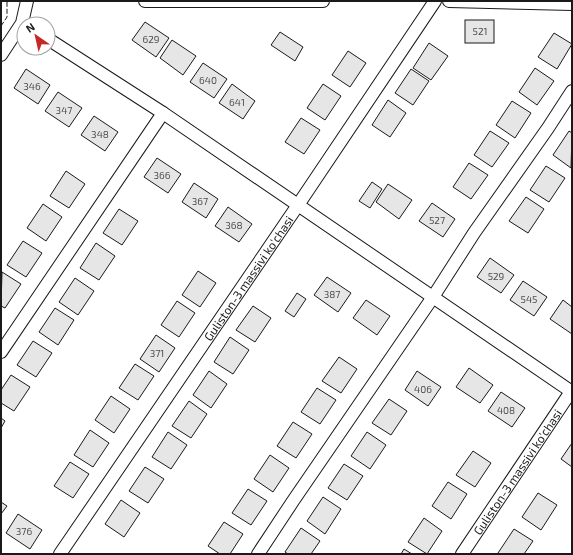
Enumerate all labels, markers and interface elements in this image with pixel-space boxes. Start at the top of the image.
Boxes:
north arrow [16,16,56,56]
text: N [23,20,37,35]
house number: 521 [473,25,487,37]
house number: 629 [142,33,160,45]
house number: 640 [199,74,217,86]
house number: 346 [23,80,41,92]
house number: 641 [229,96,245,108]
house number: 347 [56,104,72,116]
house number: 348 [91,128,109,140]
house number: 366 [154,169,171,181]
house number: 367 [192,195,208,207]
street label: Guliston-3 massivi ko'chasi [201,213,296,343]
house number: 527 [429,214,445,226]
house number: 368 [225,219,243,231]
house number: 529 [488,270,505,282]
house number: 387 [324,288,340,300]
house number: 545 [521,293,537,305]
house number: 371 [150,347,164,359]
house number: 406 [414,383,432,395]
house number: 408 [497,404,515,416]
street label: Guliston-3 massivi ko'chasi [470,406,564,537]
house number: 376 [16,525,32,537]

